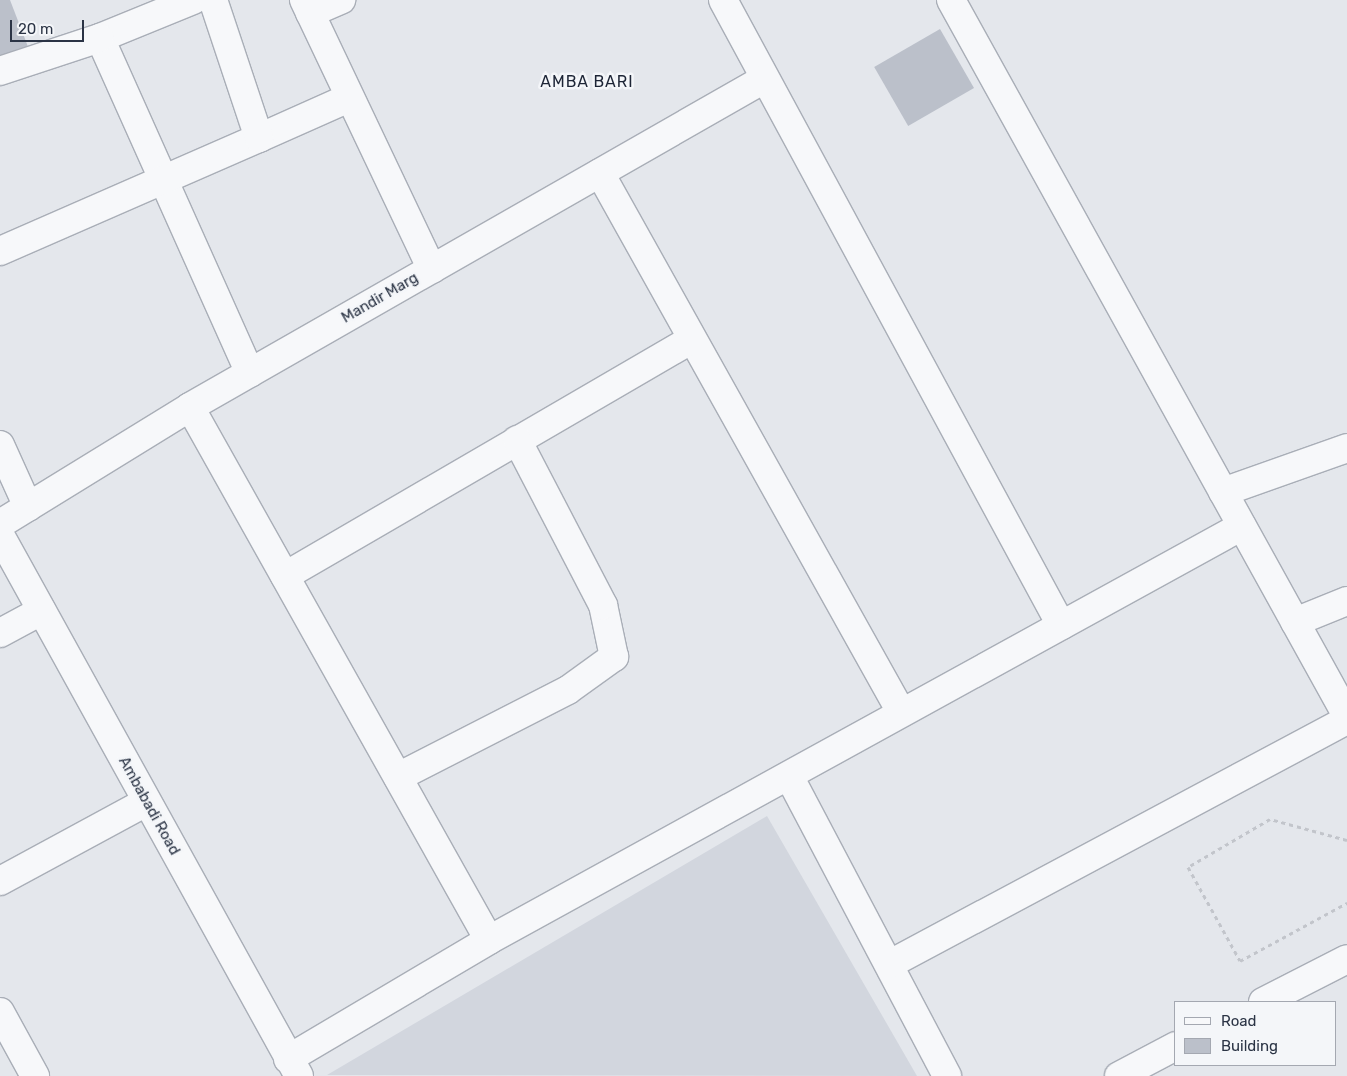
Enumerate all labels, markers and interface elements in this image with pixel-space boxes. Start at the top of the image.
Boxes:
scale bar [12,10,86,42]
text: 20 m [18,20,53,38]
district label: AMBA BARI [539,72,635,92]
street label: Mandir Marg [338,269,422,327]
street label: Ambabadi Road [115,754,183,858]
legend [1174,1001,1337,1066]
text: Road [1221,1012,1257,1030]
text: Building [1221,1037,1278,1055]

